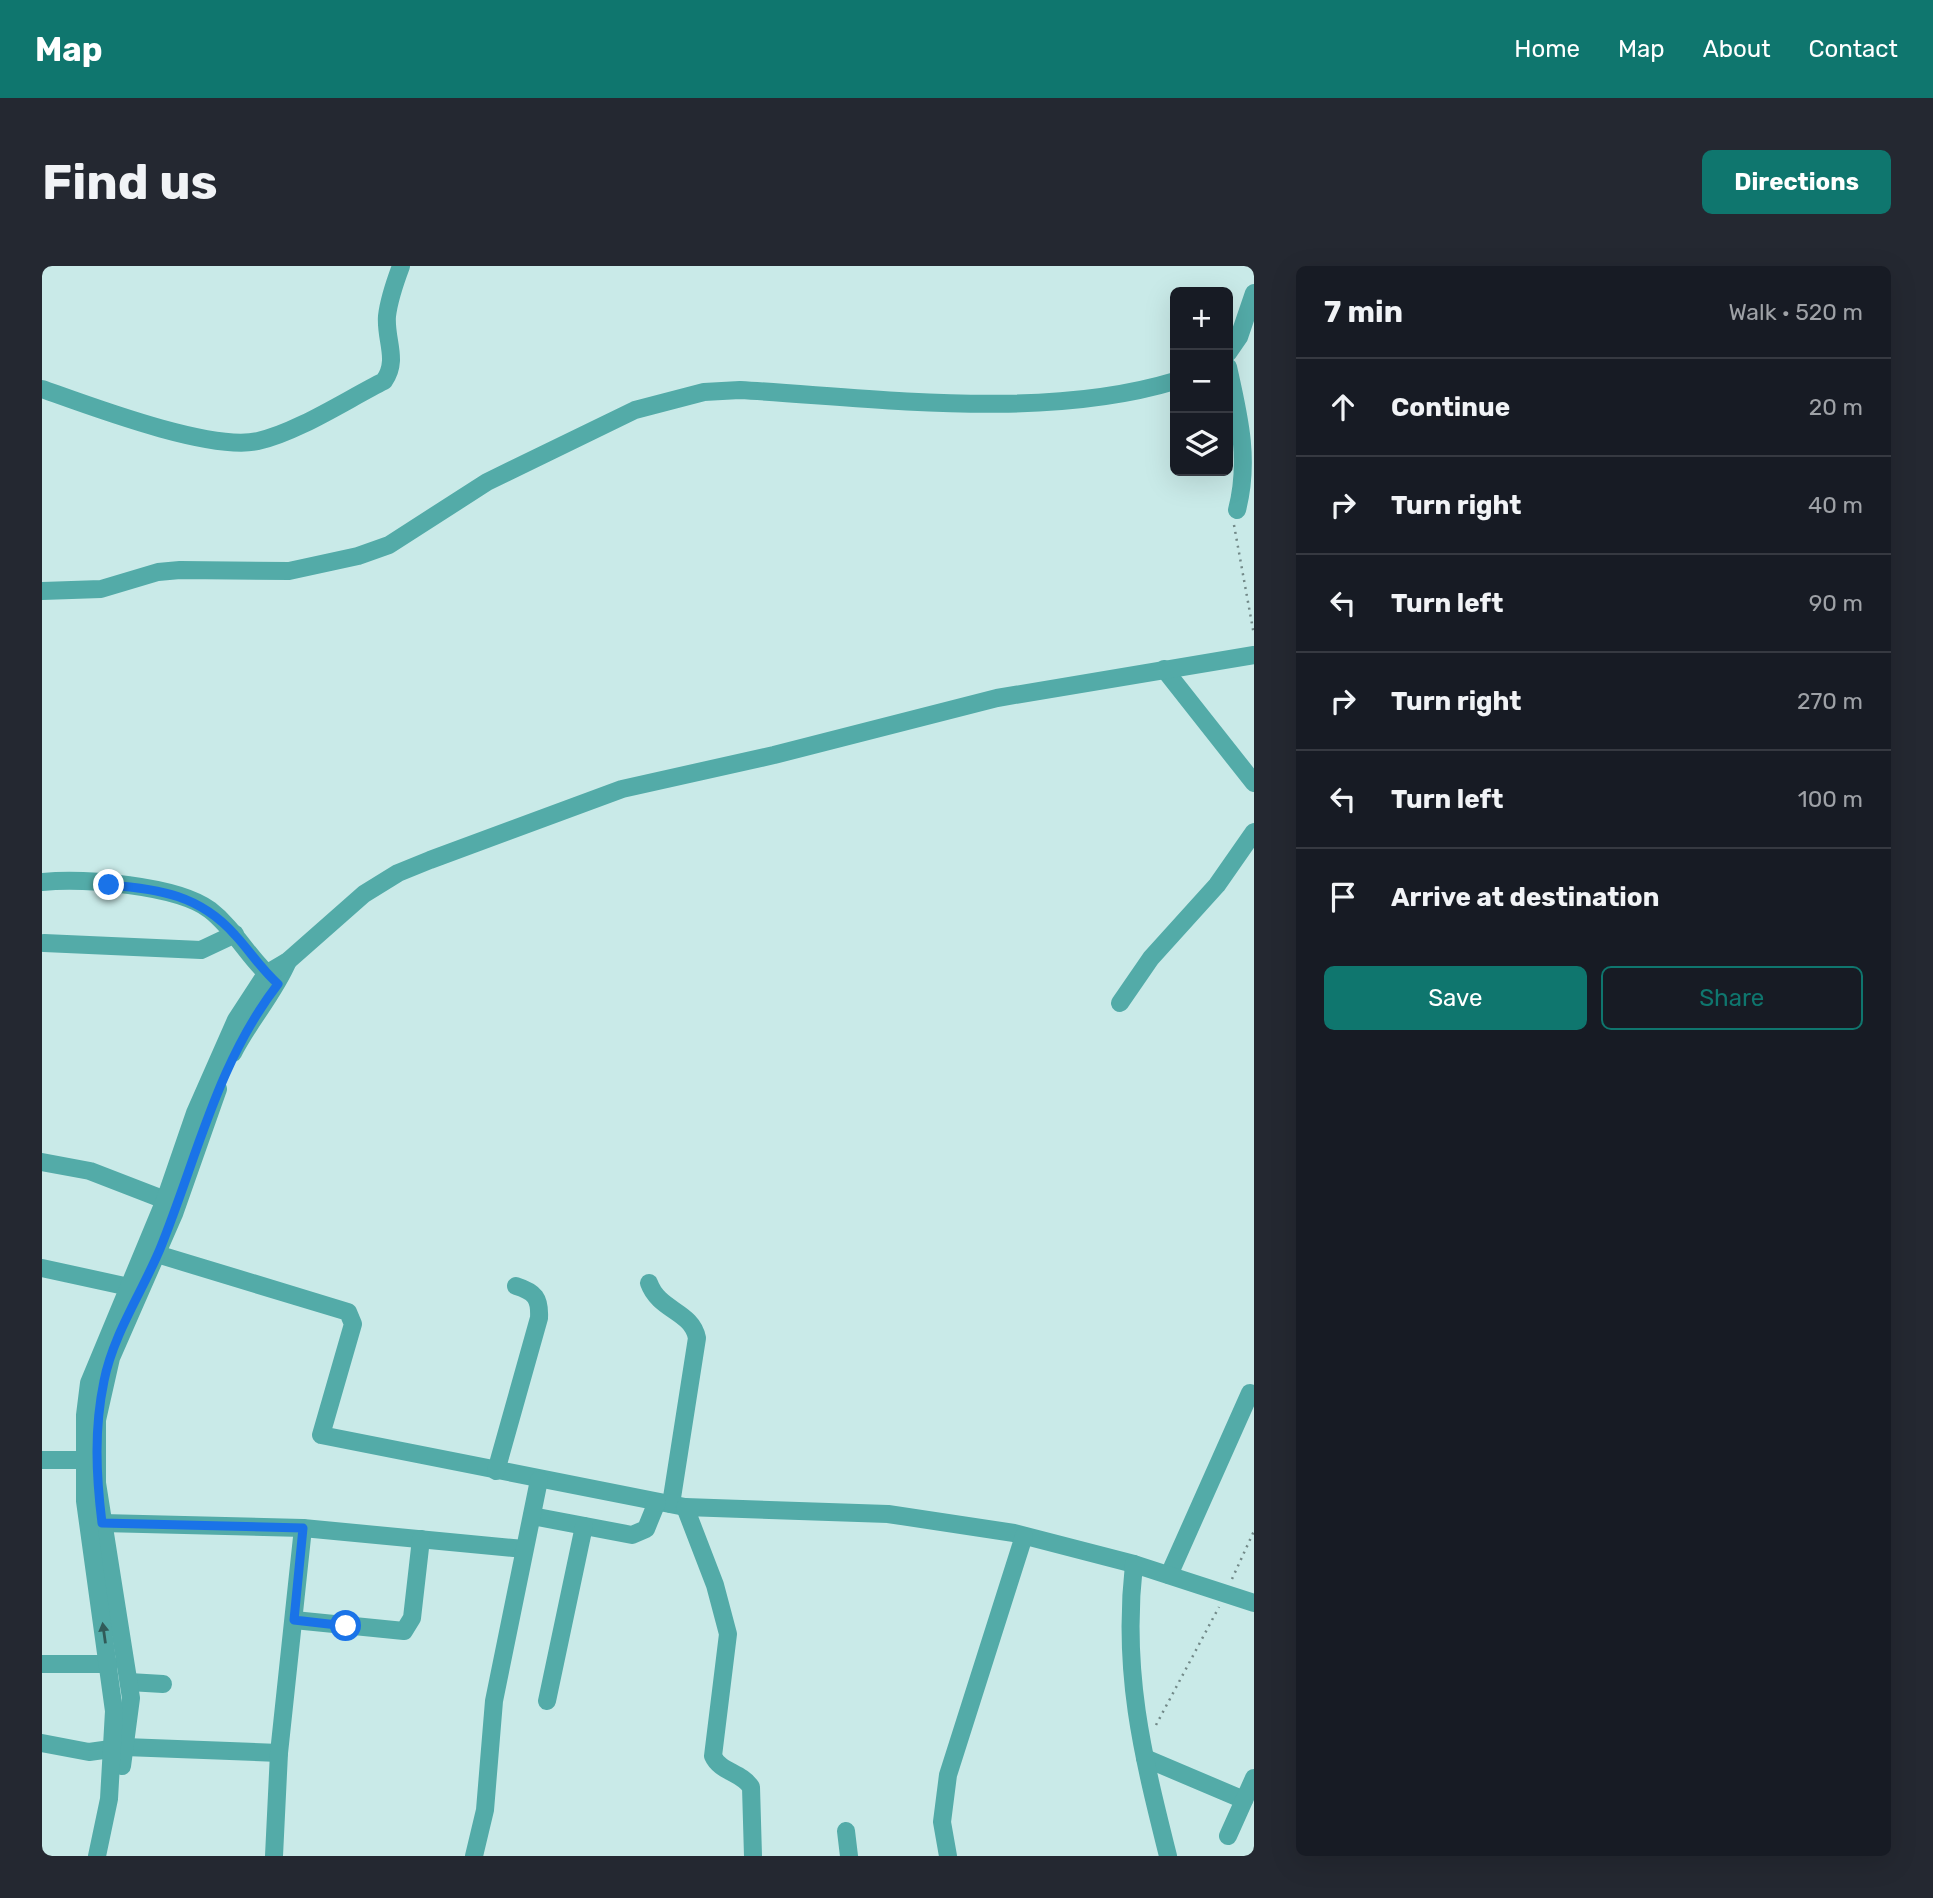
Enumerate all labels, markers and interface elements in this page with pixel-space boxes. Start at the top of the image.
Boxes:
text: Map [35,30,103,69]
text: Home [1514,35,1580,63]
text: Map [1618,35,1665,63]
text: About [1703,35,1771,63]
text: Contact [1809,35,1898,63]
button: Directions [1702,150,1891,214]
text: Find us [42,153,218,211]
map controls [1170,287,1233,476]
button: + [1170,287,1233,350]
text: 7 min [1324,294,1403,330]
text: Walk · 520 m [1728,298,1863,326]
button: − [1170,350,1233,413]
icon: ahead [1324,388,1362,426]
text: Continue [1391,392,1510,423]
text: 20 m [1809,393,1863,421]
button: layers [1170,413,1233,476]
icon: right [1324,486,1362,524]
text: Turn right [1391,490,1521,521]
text: 40 m [1808,491,1863,519]
icon: left [1324,584,1362,622]
text: Turn left [1391,588,1503,619]
text: 90 m [1809,589,1863,617]
icon: right [1324,682,1362,720]
text: Turn right [1391,686,1521,717]
text: 270 m [1797,687,1863,715]
icon: left [1324,780,1362,818]
text: Turn left [1391,784,1503,815]
text: 100 m [1798,785,1863,813]
route end [93,869,124,900]
icon: arrive [1324,878,1362,916]
text: Arrive at destination [1391,882,1659,913]
button: Save [1324,966,1587,1030]
button: Share [1601,966,1863,1030]
route start [330,1610,361,1641]
one-way arrow [98,1622,109,1644]

